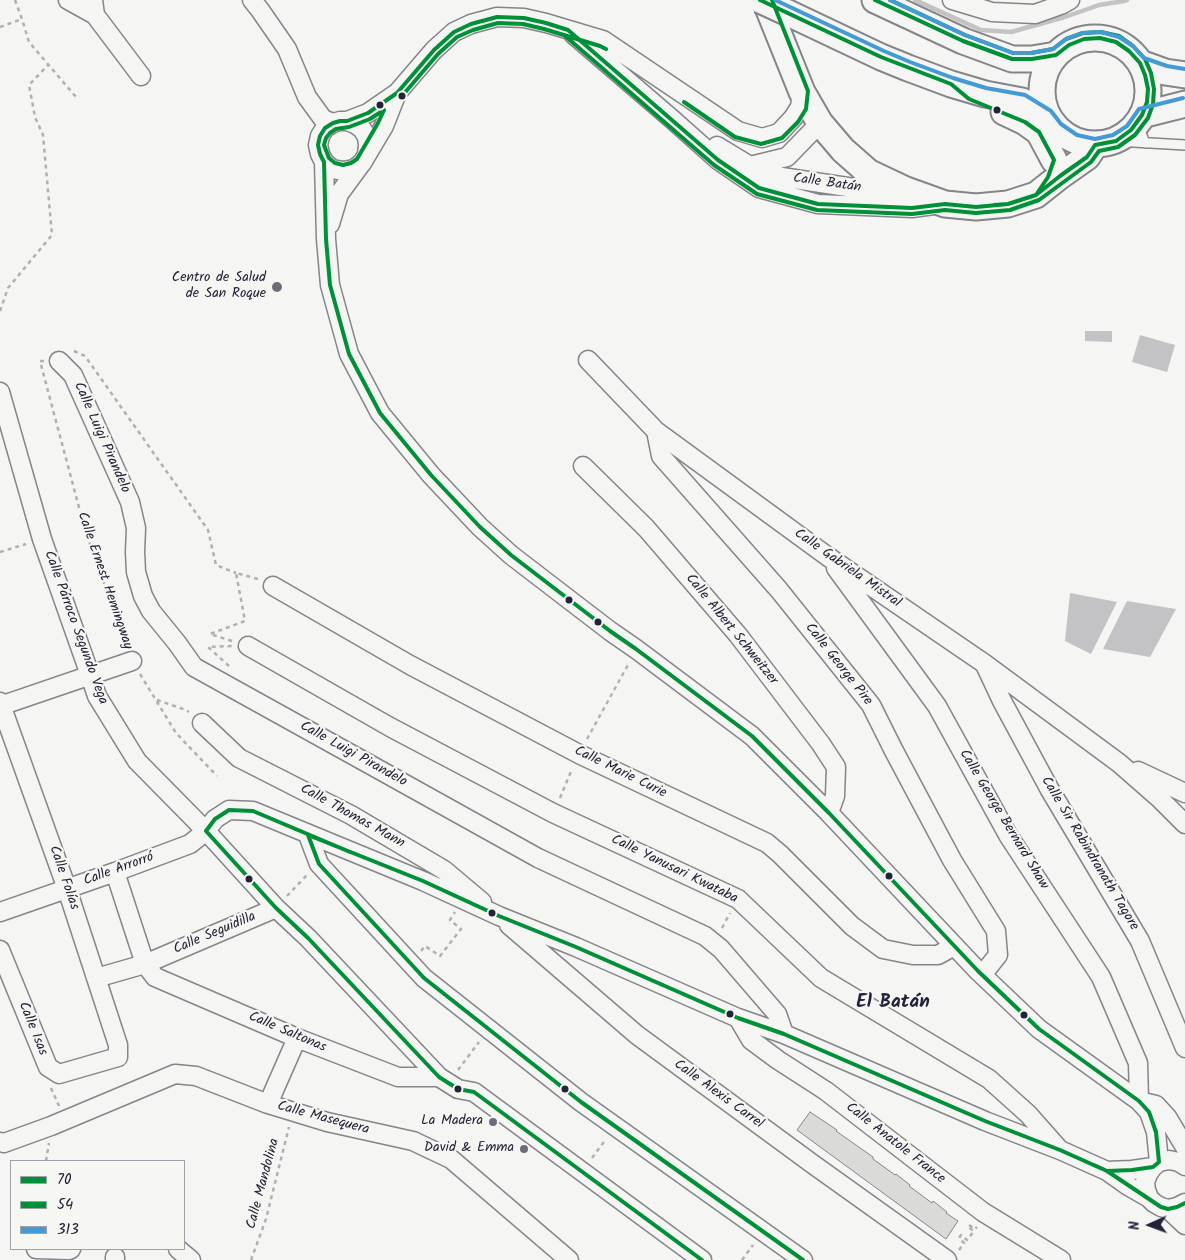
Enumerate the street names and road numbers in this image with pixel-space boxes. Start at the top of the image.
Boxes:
street label: Calle Batán [792,171,862,197]
street label: Calle Luigi Pirandelo [69,380,133,496]
street label: Calle Ernest Hemingway [73,510,135,652]
street label: Calle Gabriela Mistral [790,526,904,612]
street label: Calle Párroco Segundo Vega [39,549,111,707]
street label: Calle Albert Schweitzer [681,571,781,689]
street label: Calle George Pire [801,620,875,710]
street label: Calle Luigi Pirandelo [297,719,409,791]
street label: Calle Marie Curie [571,743,669,803]
street label: Calle George Bernard Shaw [955,747,1051,893]
street label: Calle Sir Rabindranath Tagore [1036,774,1142,934]
street label: Calle Thomas Mann [297,781,407,853]
street label: Calle Yanusari Kwataba [608,832,740,908]
street label: Calle Folías [44,844,82,912]
street label: Calle Arrorró [82,850,156,890]
street label: Calle Seguidilla [171,909,259,959]
street label: Calle Isas [14,1000,50,1058]
street label: Calle Saltonas [246,1009,328,1057]
street label: Calle Alexis Carrel [670,1057,766,1133]
street label: Calle Masequera [275,1099,371,1139]
street label: Calle Anatole France [842,1100,948,1188]
street label: Calle Mandolina [244,1137,284,1231]

